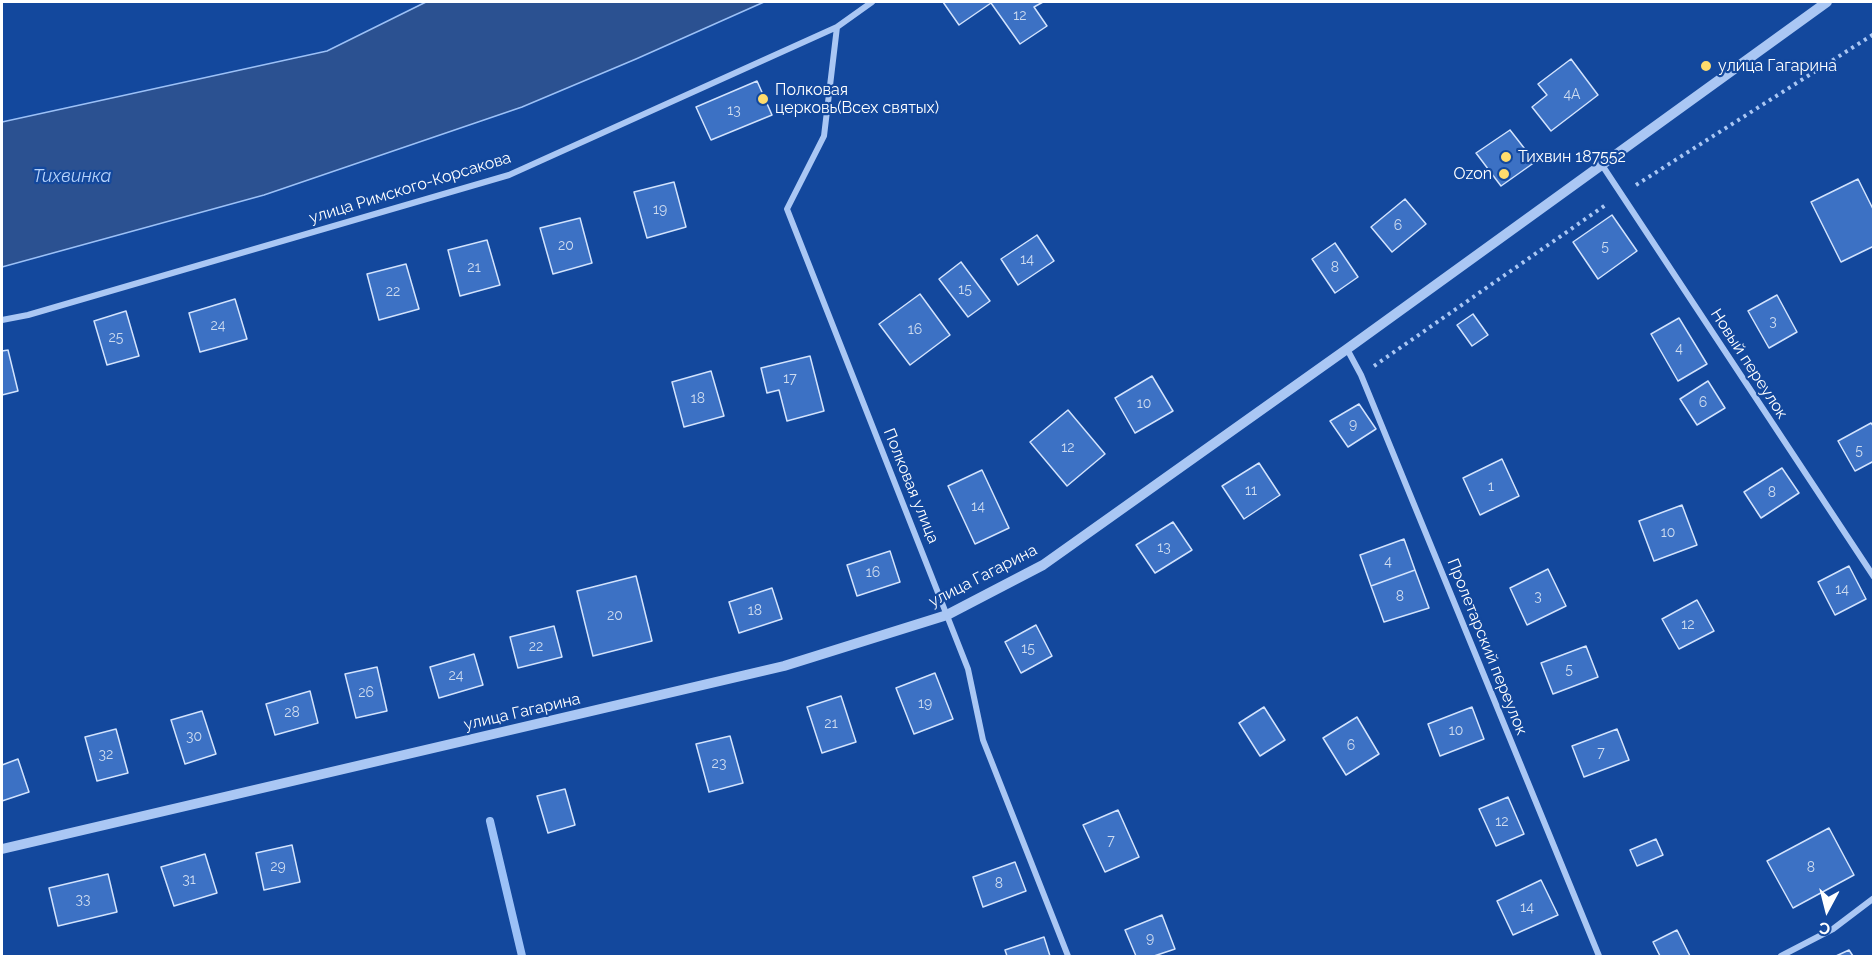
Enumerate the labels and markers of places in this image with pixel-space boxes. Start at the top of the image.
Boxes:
place label: улица Гагарина [1718,56,1837,76]
marker: улица Гагарина [1699,59,1713,73]
place label: Полковая церковь(Всех святых) [775,80,939,118]
marker: Полковая церковь(Всех святых) [756,92,770,106]
place label: Тихвин 187552 [1518,147,1626,167]
marker: Тихвин 187552 [1499,150,1513,164]
place label: Ozon [1453,164,1492,184]
marker: Ozon [1497,167,1511,181]

